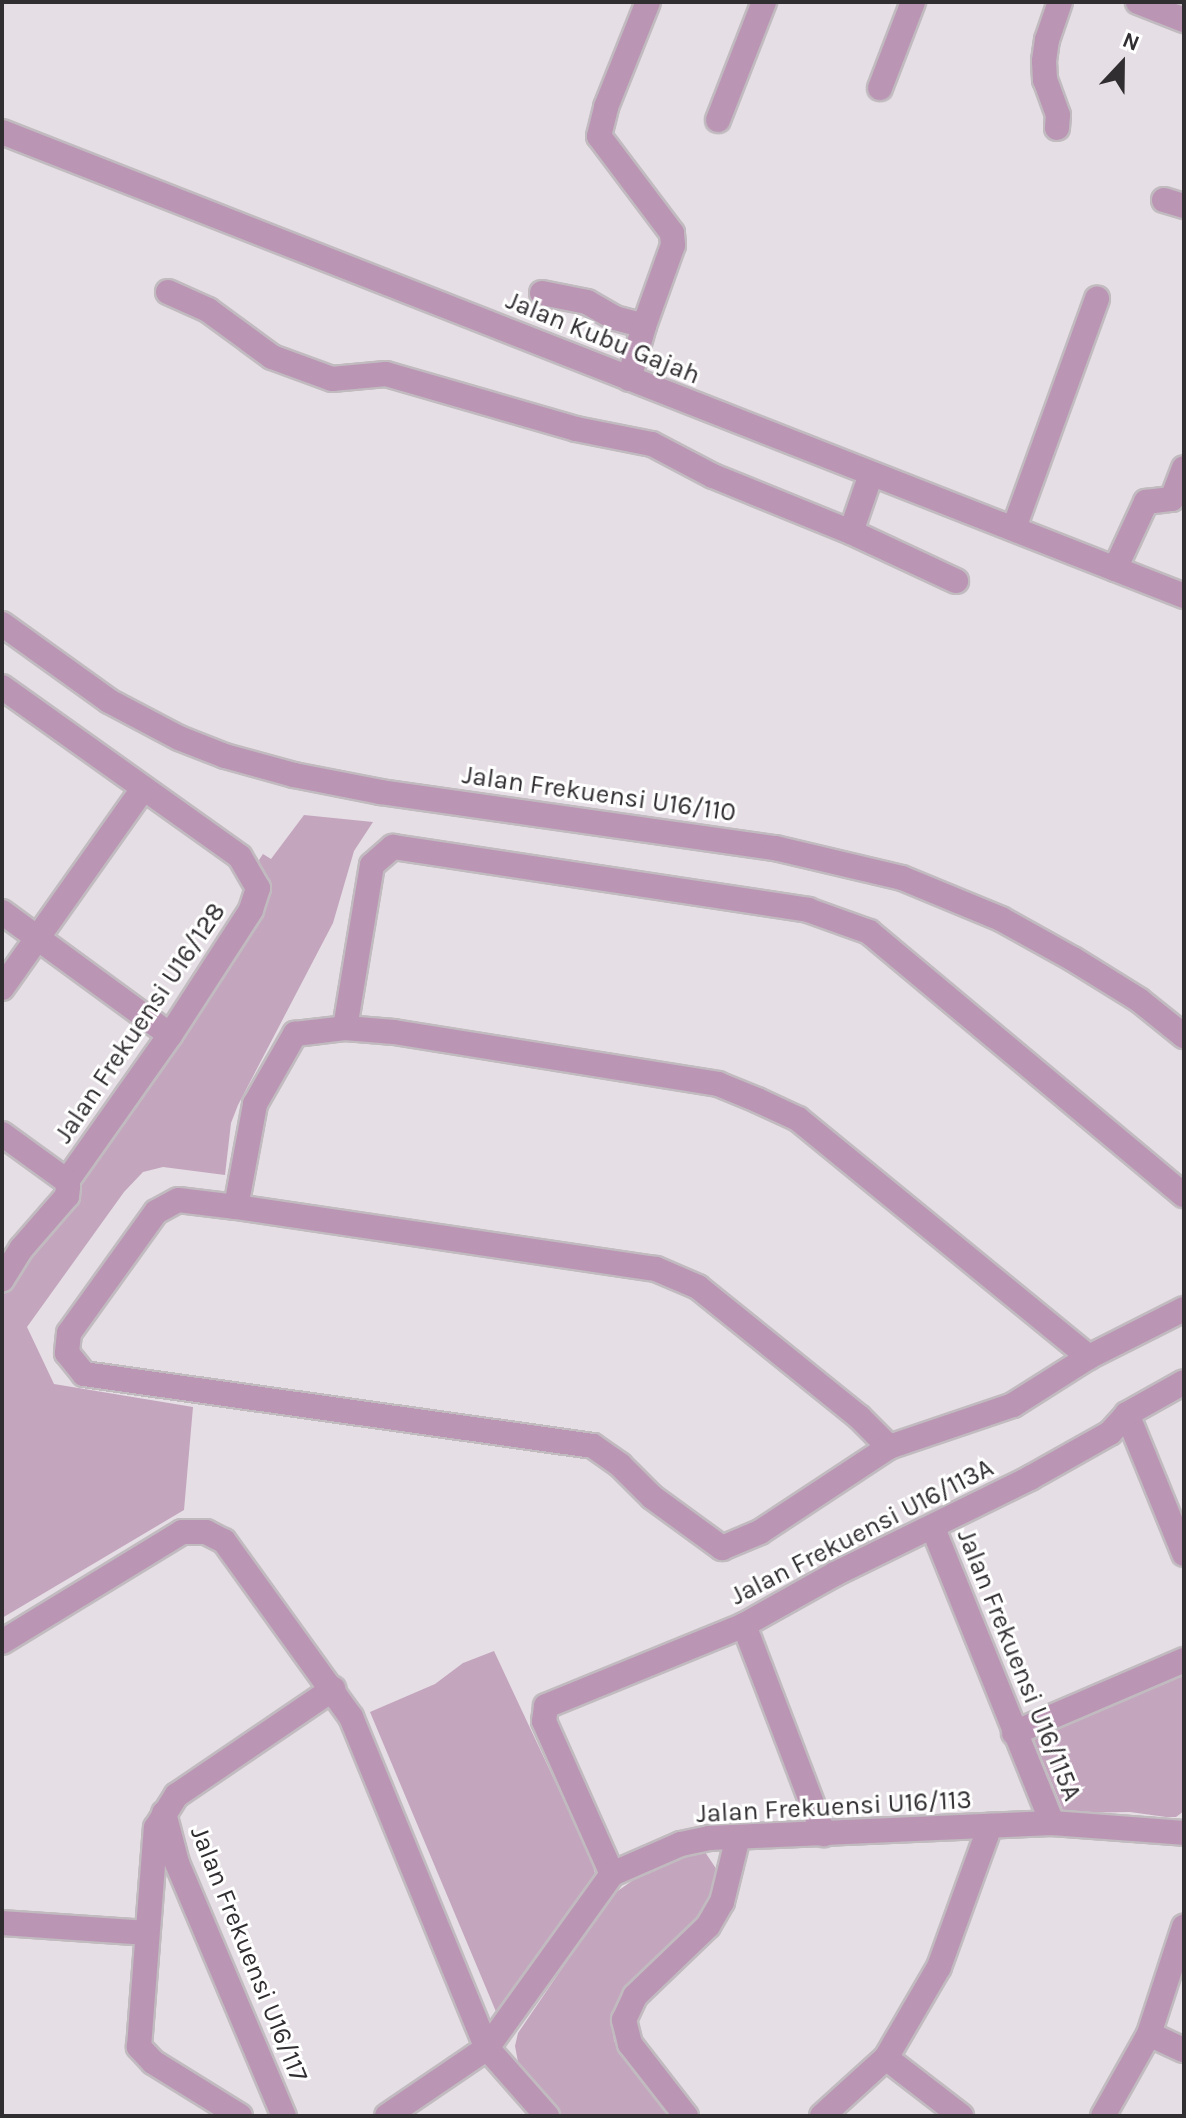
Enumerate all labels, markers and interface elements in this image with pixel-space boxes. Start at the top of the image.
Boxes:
north arrow [1082,24,1162,104]
text: N [1119,27,1143,57]
street label: Jalan Kubu Gajah [502,285,704,391]
street label: Jalan Frekuensi U16/110 [460,759,738,829]
street label: Jalan Frekuensi U16/128 [48,897,232,1149]
street label: Jalan Frekuensi U16/113A [725,1452,999,1612]
street label: Jalan Frekuensi U16/115A [950,1525,1088,1805]
street label: Jalan Frekuensi U16/113 [695,1784,973,1830]
street label: Jalan Frekuensi U16/117 [183,1822,315,2086]

